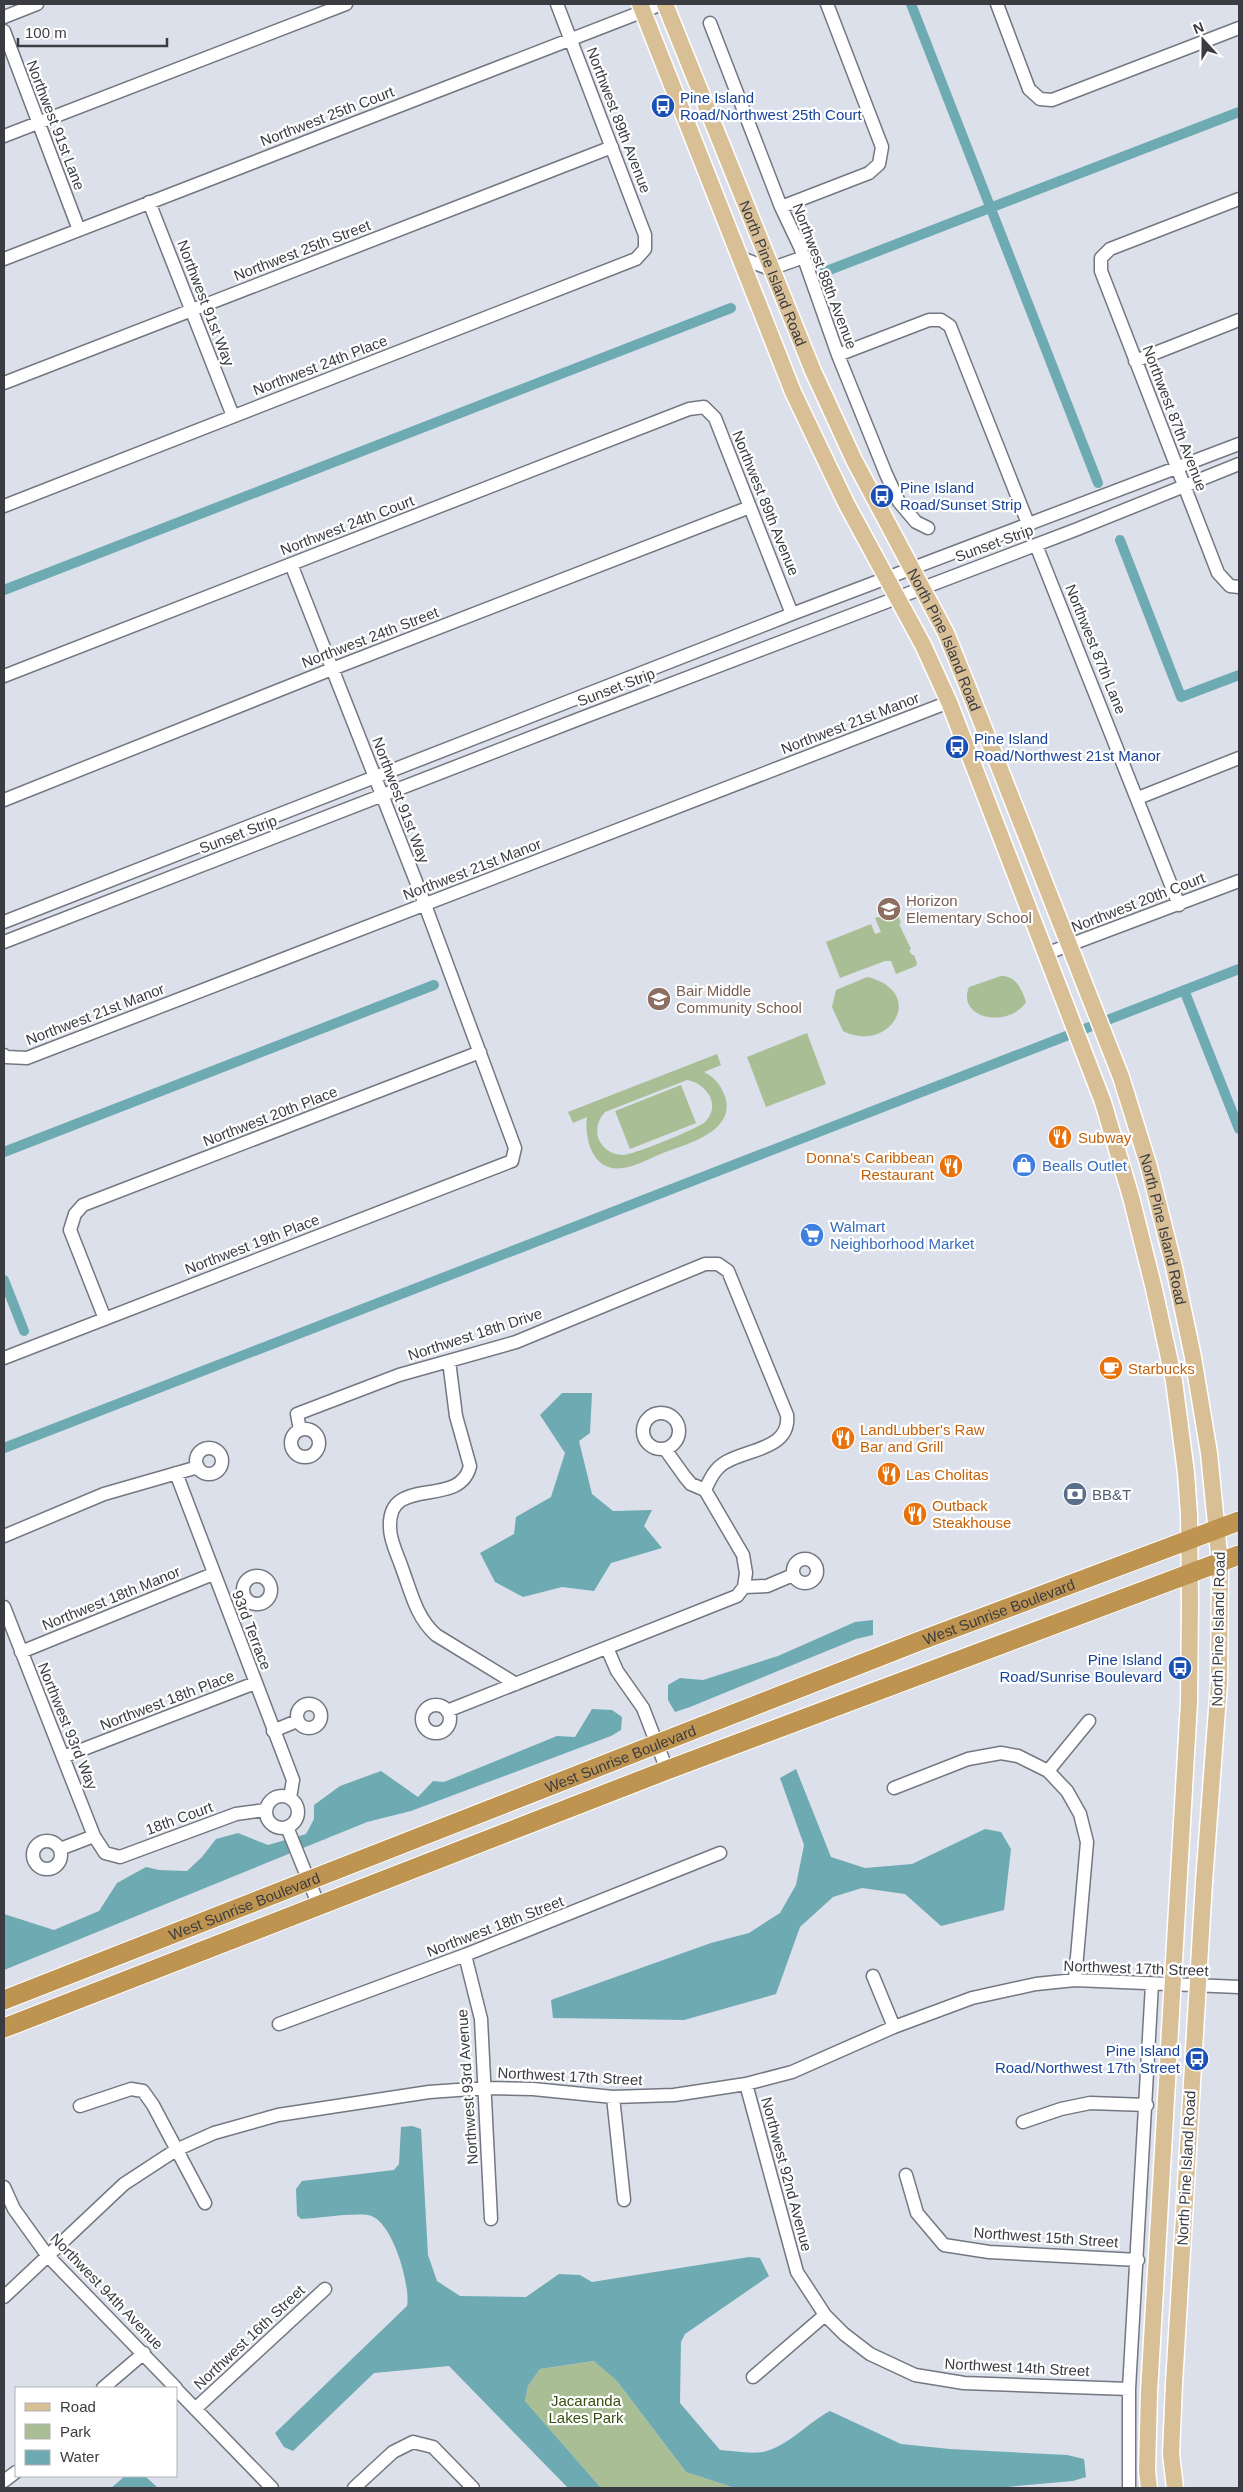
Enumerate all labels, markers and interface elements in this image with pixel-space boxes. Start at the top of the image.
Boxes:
scale bar [18,15,166,47]
north arrow [1178,15,1228,65]
text: N [1191,19,1206,37]
text: 100 m [25,24,67,41]
street label: Northwest 89th Avenue [583,45,655,195]
street label: Northwest 91st Lane [23,58,89,192]
street label: Northwest 25th Court [258,82,397,149]
place label: Pine Island Road/Northwest 25th Court [680,89,863,123]
bus stop icon: Pine Island Road/Northwest 25th Court [650,93,676,119]
street label: North Pine Island Road [737,198,810,348]
street label: Northwest 88th Avenue [789,201,861,351]
street label: Northwest 25th Street [231,216,374,284]
street label: Northwest 91st Way [174,238,238,369]
street label: Northwest 24th Place [250,332,390,398]
street label: Northwest 87th Avenue [1139,343,1211,493]
street label: Northwest 89th Avenue [729,428,803,578]
place label: Pine Island Road/Sunset Strip [900,479,1022,513]
bus stop icon: Pine Island Road/Sunset Strip [869,483,895,509]
street label: Northwest 24th Court [278,491,417,558]
street label: Sunset Strip [953,521,1035,565]
street label: North Pine Island Road [905,565,985,713]
street label: Northwest 87th Lane [1062,582,1130,716]
street label: Northwest 24th Street [299,603,442,671]
street label: Sunset Strip [575,664,657,710]
street label: Northwest 21st Manor [778,689,922,757]
place label: Pine Island Road/Northwest 21st Manor [974,730,1161,764]
bus stop icon: Pine Island Road/Northwest 21st Manor [944,734,970,760]
street label: Northwest 91st Way [369,735,433,866]
street label: Sunset Strip [197,811,279,857]
street label: Northwest 21st Manor [400,835,544,903]
street label: Northwest 20th Court [1069,868,1208,935]
place label: Horizon Elementary School [906,892,1032,926]
school or university icon: Horizon Elementary School [876,896,902,922]
street label: Northwest 21st Manor [23,980,167,1048]
place label: Bair Middle Community School [676,982,802,1016]
school or university icon: Bair Middle Community School [646,986,672,1012]
street label: Northwest 20th Place [200,1083,340,1149]
restaurant icon: Subway [1047,1124,1073,1150]
place label: Subway [1078,1129,1132,1146]
place label: Donna's Caribbean Restaurant [806,1149,935,1183]
street label: North Pine Island Road [1137,1151,1190,1306]
shop icon: Bealls Outlet [1011,1152,1037,1178]
restaurant icon: Donna's Caribbean Restaurant [938,1153,964,1179]
place label: Bealls Outlet [1042,1157,1128,1174]
street label: Northwest 19th Place [182,1211,322,1277]
place label: Walmart Neighborhood Market [830,1218,975,1252]
supermarket icon: Walmart Neighborhood Market [799,1222,825,1248]
street label: Northwest 18th Drive [406,1304,544,1364]
cafe icon: Starbucks [1098,1355,1124,1381]
place label: Starbucks [1128,1360,1195,1377]
place label: LandLubber's Raw Bar and Grill [860,1421,985,1455]
restaurant icon: LandLubber's Raw Bar and Grill [830,1425,856,1451]
restaurant icon: Las Cholitas [876,1461,902,1487]
place label: Las Cholitas [906,1466,989,1483]
bank icon: BB&T [1062,1481,1088,1507]
place label: BB&T [1092,1486,1131,1503]
place label: Outback Steakhouse [932,1497,1011,1531]
restaurant icon: Outback Steakhouse [902,1501,928,1527]
street label: North Pine Island Road [1208,1551,1228,1707]
street label: Northwest 18th Manor [39,1562,183,1634]
street label: West Sunrise Boulevard [921,1575,1077,1648]
street label: 93rd Terrace [229,1588,275,1672]
place label: Pine Island Road/Sunrise Boulevard [999,1651,1162,1685]
bus stop icon: Pine Island Road/Sunrise Boulevard [1167,1655,1193,1681]
street label: Northwest 93rd Way [35,1660,101,1792]
street label: Northwest 18th Place [97,1667,237,1733]
street label: West Sunrise Boulevard [542,1721,698,1796]
street label: 18th Court [143,1798,216,1838]
street label: West Sunrise Boulevard [166,1869,322,1943]
street label: Northwest 18th Street [424,1892,567,1960]
street label: Northwest 17th Street [1063,1957,1210,1979]
street label: Northwest 93rd Avenue [453,2009,481,2165]
place label: Pine Island Road/Northwest 17th Street [995,2042,1181,2076]
bus stop icon: Pine Island Road/Northwest 17th Street [1184,2046,1210,2072]
street label: Northwest 17th Street [497,2064,644,2088]
street label: North Pine Island Road [1173,2090,1199,2246]
street label: Northwest 92nd Avenue [758,2095,816,2253]
street label: Northwest 15th Street [973,2223,1120,2251]
street label: Northwest 94th Avenue [47,2229,167,2353]
street label: Northwest 16th Street [190,2281,308,2393]
street label: Northwest 14th Street [944,2355,1091,2379]
legend [15,2387,178,2477]
park label: Jacaranda Lakes Park [548,2392,624,2426]
text: Road [60,2398,96,2415]
text: Park [60,2423,91,2440]
text: Water [60,2448,99,2465]

